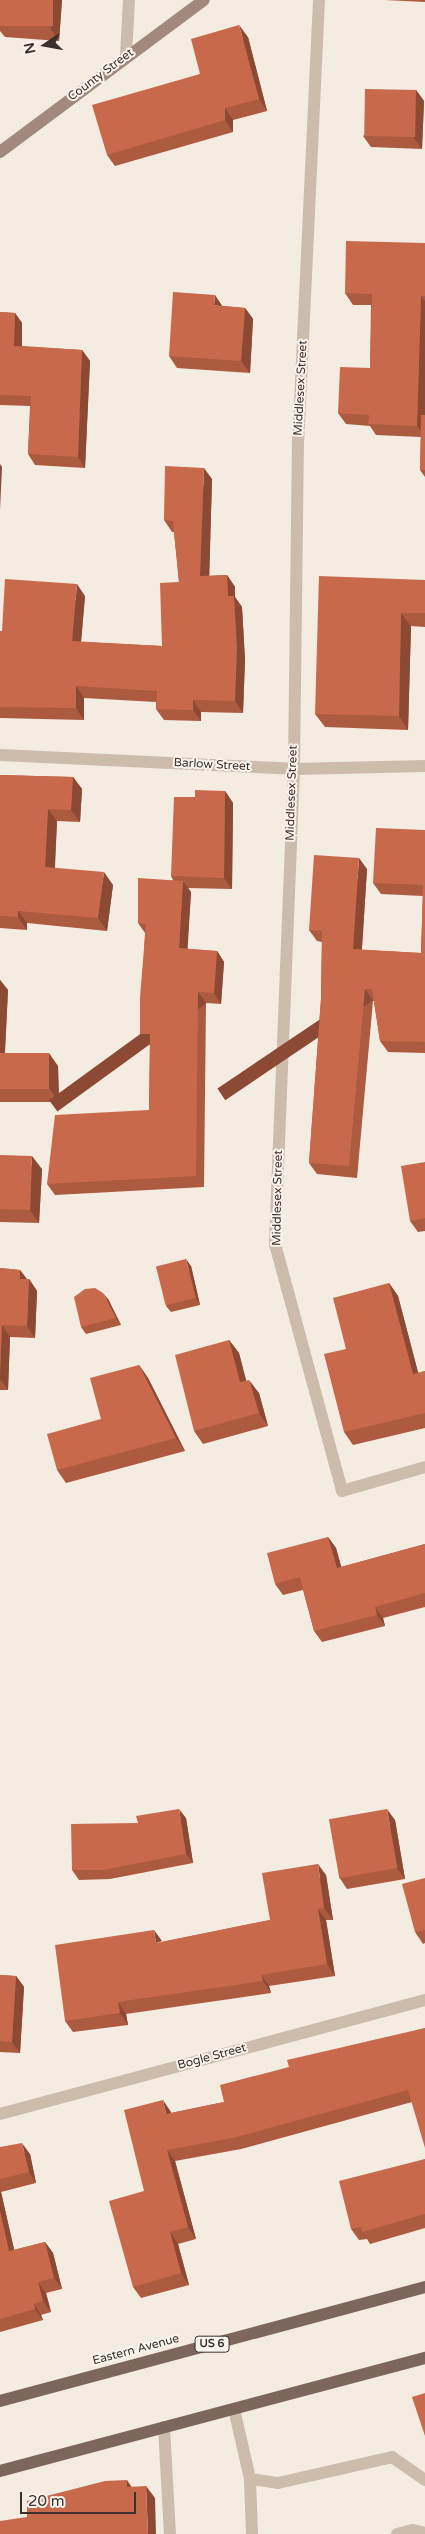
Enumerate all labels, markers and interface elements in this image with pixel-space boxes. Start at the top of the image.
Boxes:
north arrow [20,20,70,70]
text: N [20,41,39,55]
street label: County Street [65,46,137,104]
street label: Middlesex Street [291,340,311,436]
street label: Middlesex Street [283,745,301,841]
street label: Barlow Street [173,756,251,774]
street label: Middlesex Street [270,1150,286,1246]
street label: Bogle Street [176,2041,248,2073]
street label: Eastern Avenue [91,2331,181,2369]
road number: US 6 [194,2336,230,2352]
scale bar [22,2482,139,2514]
text: 20 m [28,2492,65,2510]

